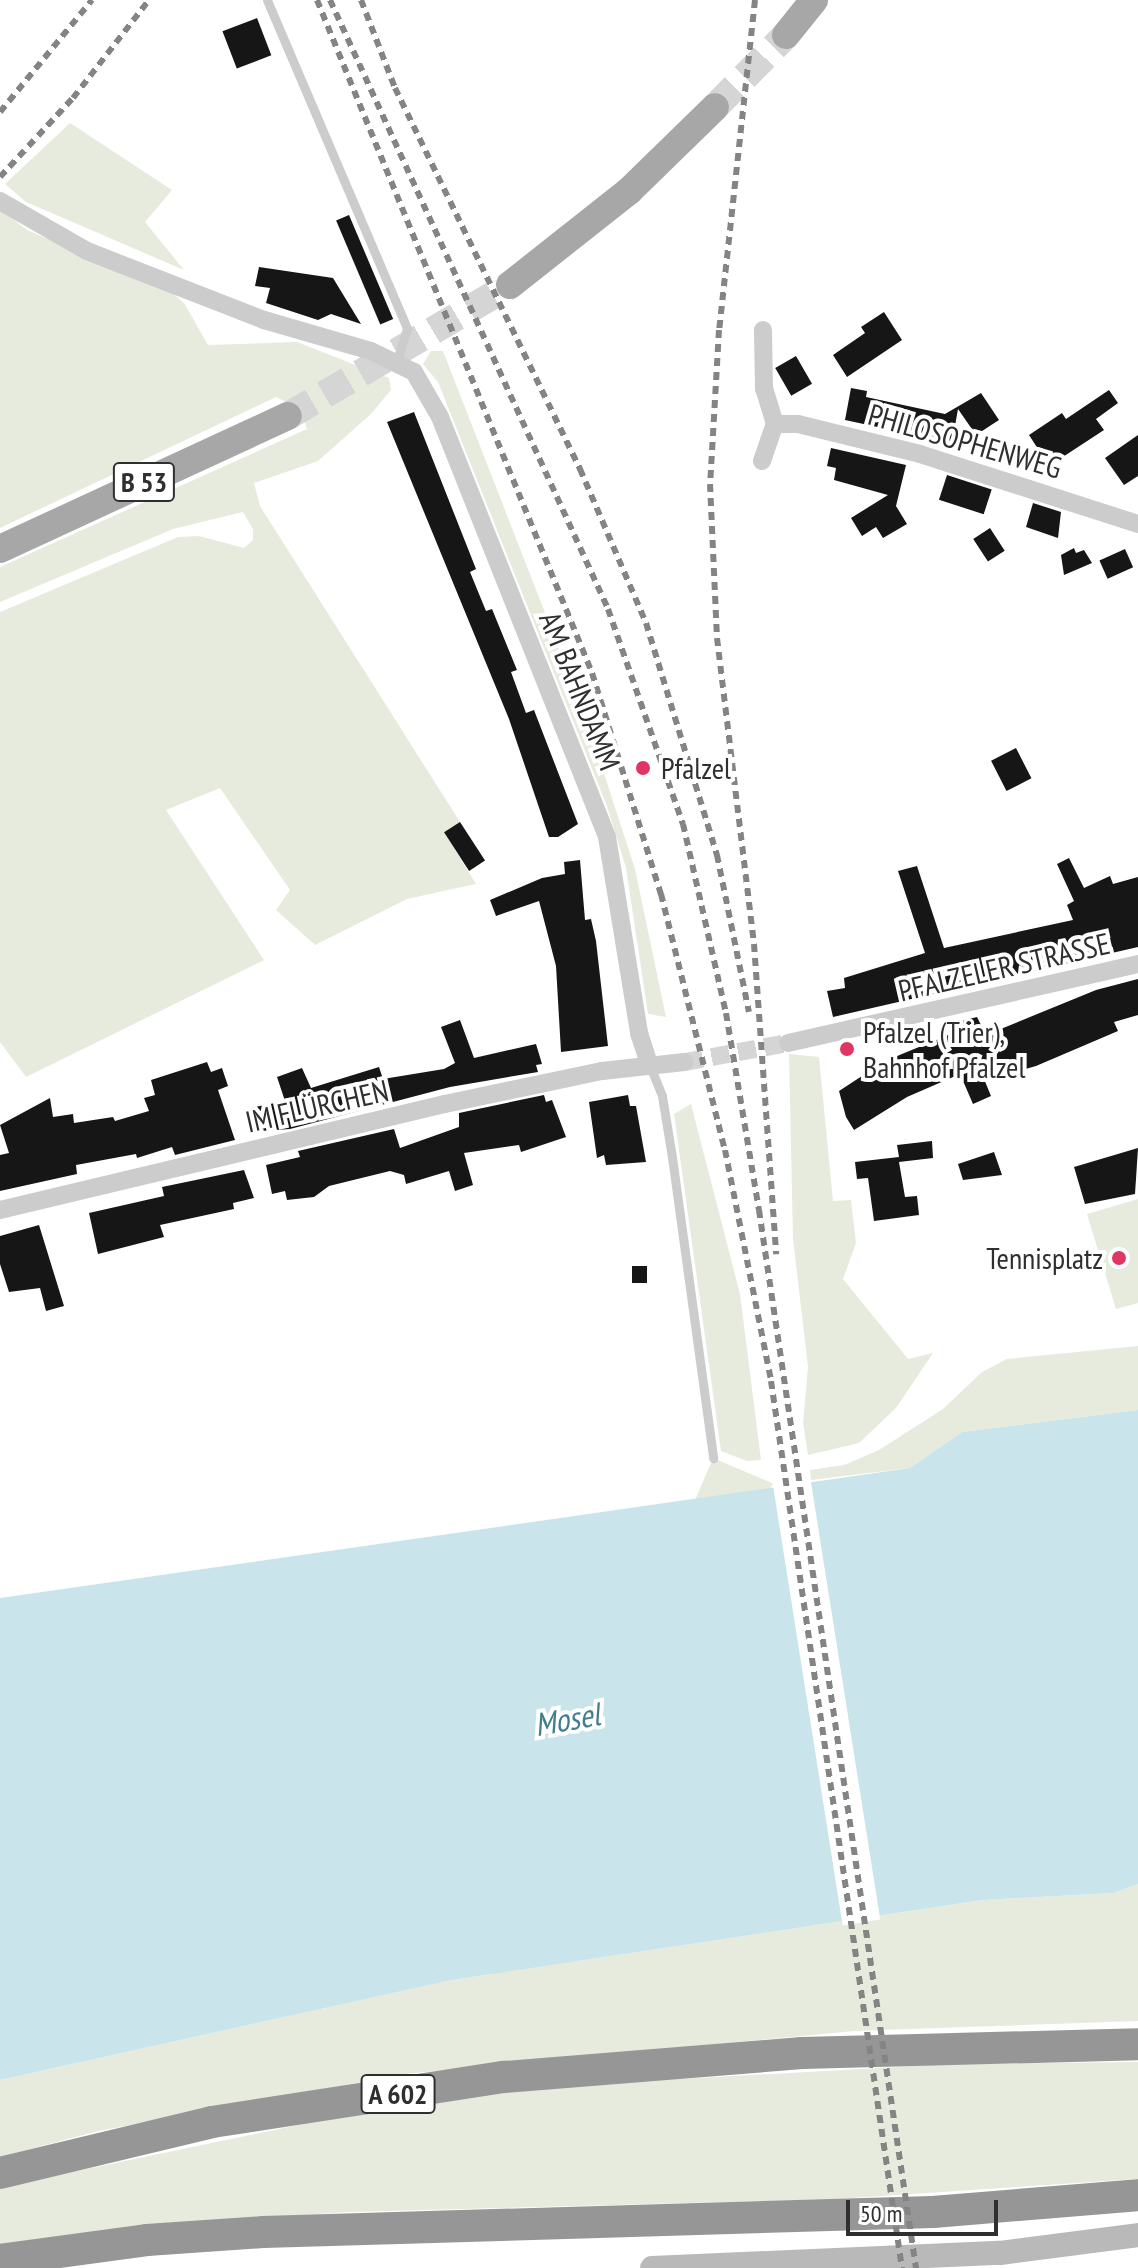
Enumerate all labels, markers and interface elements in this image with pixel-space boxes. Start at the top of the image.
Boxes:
street label: PHILOSOPHENWEG [864,396,1066,486]
road number: B 53 [112,458,176,506]
street label: AM BAHNDAMM [532,606,628,776]
place label: Pfalzel [661,750,731,786]
marker: Pfalzel [632,757,654,779]
street label: PFALZELER STRASSE [895,925,1113,1009]
place label: Pfalzel (Trier), Bahnhof Pfalzel [863,1014,1025,1084]
marker: Pfalzel (Trier), Bahnhof Pfalzel [838,1040,856,1058]
street label: IM FLÜRCHEN [242,1072,392,1140]
place label: Tennisplatz [986,1240,1103,1276]
marker: Tennisplatz [1110,1249,1128,1267]
water label: Mosel [531,1694,603,1744]
road number: A 602 [360,2070,436,2118]
scale bar [850,2184,1002,2234]
text: 50 m [860,2198,902,2229]

